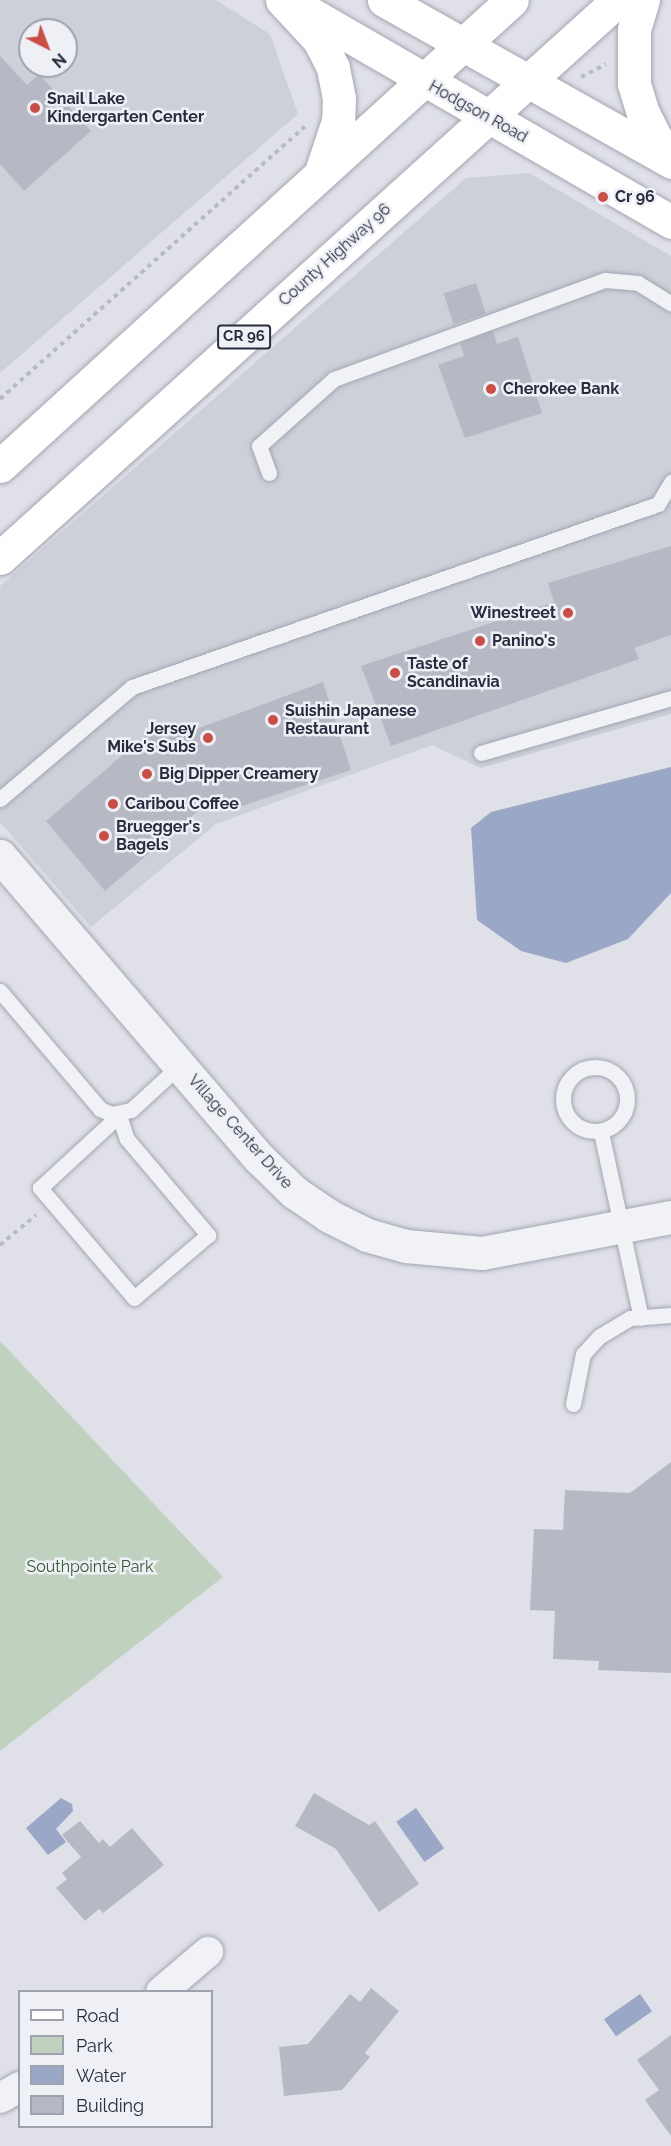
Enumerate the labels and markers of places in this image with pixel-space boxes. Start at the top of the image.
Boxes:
place label: Snail Lake Kindergarten Center [47,89,204,127]
marker: Snail Lake Kindergarten Center [28,101,42,115]
place label: Cr 96 [615,187,655,207]
marker: Cr 96 [596,190,610,204]
place label: Cherokee Bank [503,379,619,399]
marker: Cherokee Bank [484,382,498,396]
place label: Winestreet [471,603,556,623]
marker: Winestreet [561,606,575,620]
place label: Panino's [492,631,555,651]
marker: Panino's [473,634,487,648]
place label: Taste of Scandinavia [407,654,500,692]
marker: Taste of Scandinavia [388,666,402,680]
place label: Suishin Japanese Restaurant [285,701,417,739]
marker: Suishin Japanese Restaurant [266,713,280,727]
place label: Jersey Mike's Subs [107,719,196,757]
marker: Jersey Mike's Subs [201,731,215,745]
place label: Big Dipper Creamery [159,764,319,784]
marker: Big Dipper Creamery [140,767,154,781]
place label: Caribou Coffee [125,794,239,814]
marker: Caribou Coffee [106,797,120,811]
place label: Bruegger's Bagels [116,817,200,855]
marker: Bruegger's Bagels [97,829,111,843]

